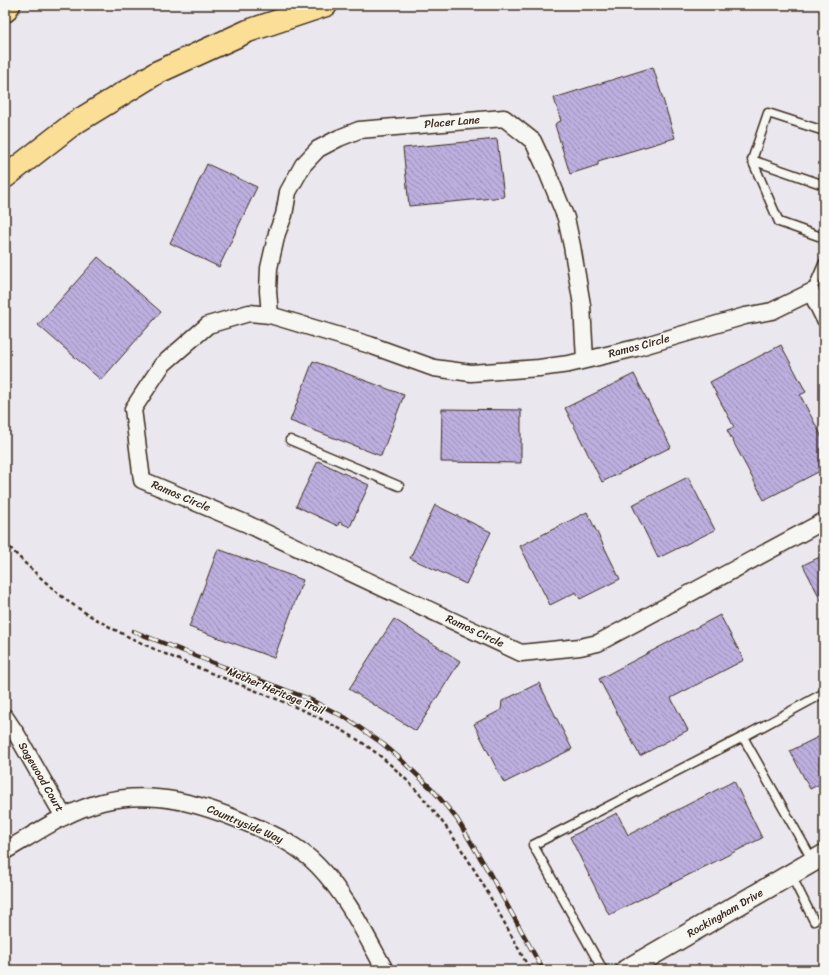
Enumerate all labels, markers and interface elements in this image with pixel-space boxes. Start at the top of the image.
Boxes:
street label: Placer Lane [423,110,481,134]
street label: Ramos Circle [606,329,672,363]
street label: Ramos Circle [148,475,214,517]
street label: Ramos Circle [443,609,508,653]
street label: Mather Heritage Trail [224,662,328,720]
street label: Sagewood Court [13,738,69,816]
street label: Countryside Way [204,799,286,849]
street label: Rockingham Drive [683,883,767,943]

